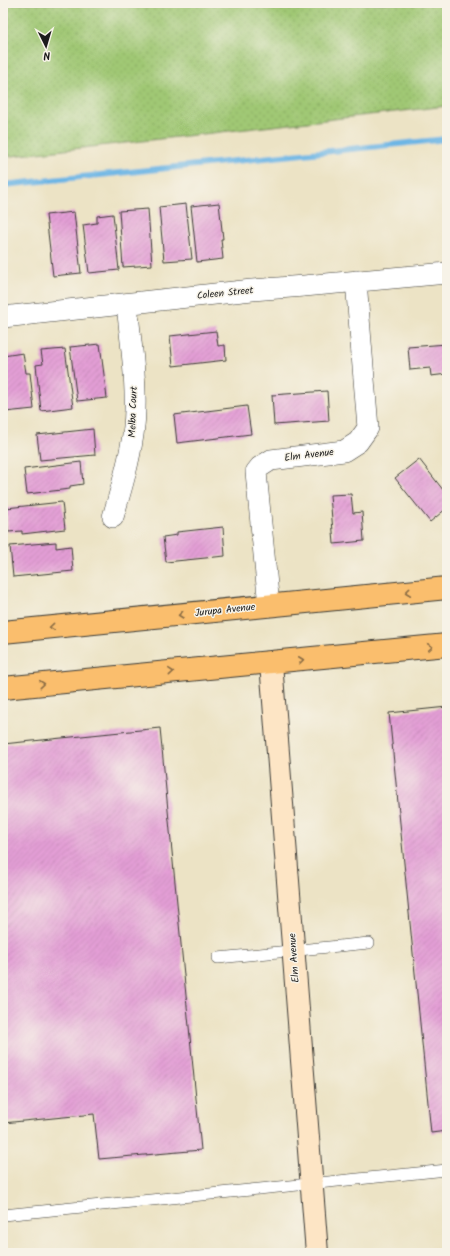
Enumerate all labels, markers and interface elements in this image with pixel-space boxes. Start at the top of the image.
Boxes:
north arrow [26,26,66,66]
text: N [42,46,51,64]
street label: Coleen Street [196,282,254,304]
street label: Melba Court [124,386,142,438]
street label: Elm Avenue [283,444,335,466]
one-way arrow [405,587,411,596]
street label: Jurupa Avenue [194,599,256,621]
one-way arrow [178,610,184,619]
one-way arrow [49,623,55,632]
one-way arrow [427,643,433,652]
one-way arrow [298,656,304,665]
one-way arrow [168,668,174,677]
one-way arrow [39,680,45,689]
street label: Elm Avenue [284,932,304,983]

